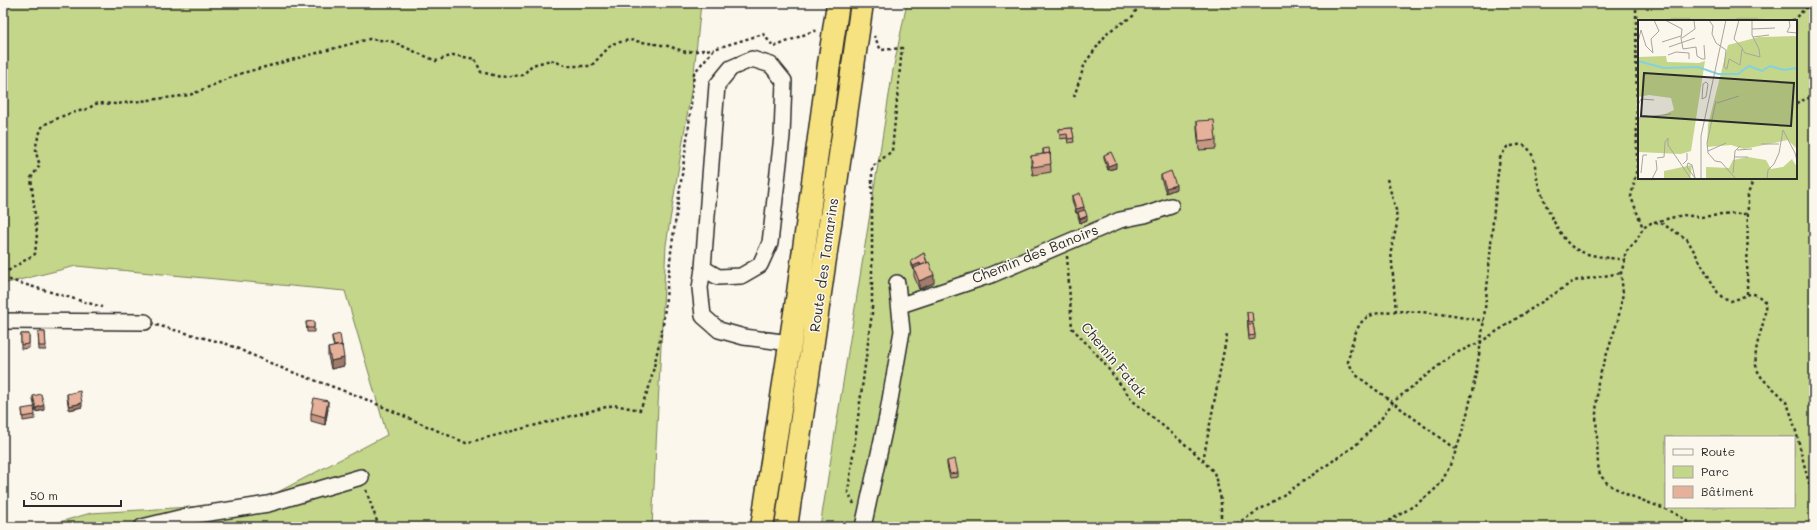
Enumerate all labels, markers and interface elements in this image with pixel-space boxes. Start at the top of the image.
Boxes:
inset map [1638,20,1797,179]
street label: Route des Tamarins [805,197,842,333]
street label: Chemin des Banoirs [969,220,1101,288]
street label: Chemin Fatak [1077,318,1152,401]
legend [1665,436,1795,508]
text: Route [1701,443,1735,459]
text: Parc [1701,463,1729,479]
scale bar [24,482,121,508]
text: Bâtiment [1701,483,1754,499]
text: 50 m [30,487,58,503]

